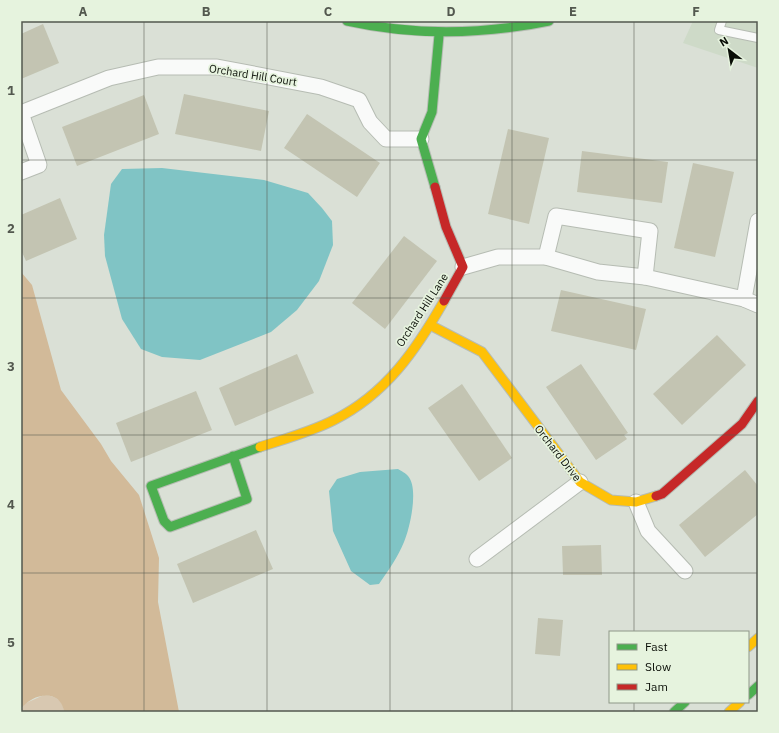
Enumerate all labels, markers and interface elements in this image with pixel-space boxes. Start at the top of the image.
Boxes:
text: A [79,3,88,20]
text: B [202,3,211,20]
text: C [324,3,333,20]
text: D [446,3,456,20]
text: E [569,3,577,20]
text: F [692,3,700,20]
north arrow [709,30,749,70]
text: N [717,33,731,49]
street label: Orchard Hill Court [208,61,298,89]
text: 1 [7,82,15,99]
text: 2 [7,220,15,237]
street label: Orchard Hill Lane [393,271,451,349]
text: 3 [7,358,15,375]
street label: Orchard Drive [532,422,584,484]
text: 4 [7,496,15,513]
legend [609,631,749,703]
text: 5 [7,634,15,651]
text: Fast [645,639,668,654]
text: Slow [645,659,671,674]
text: Jam [645,679,668,694]

